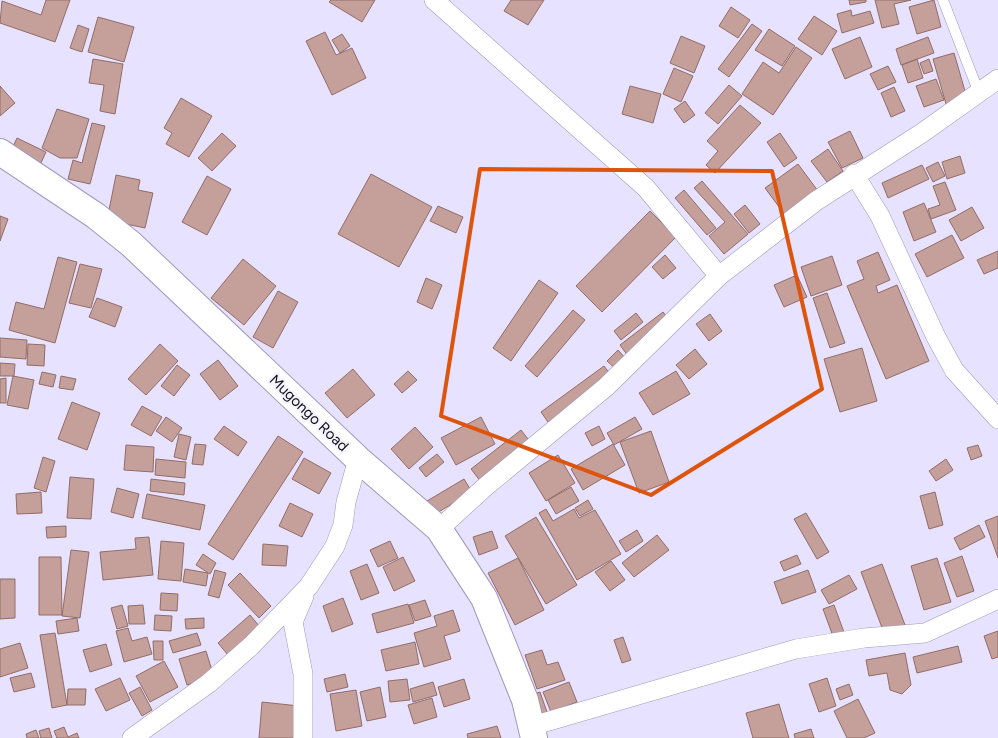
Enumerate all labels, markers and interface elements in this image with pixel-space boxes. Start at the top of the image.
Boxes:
street label: Mugongo Road [266,371,352,455]

